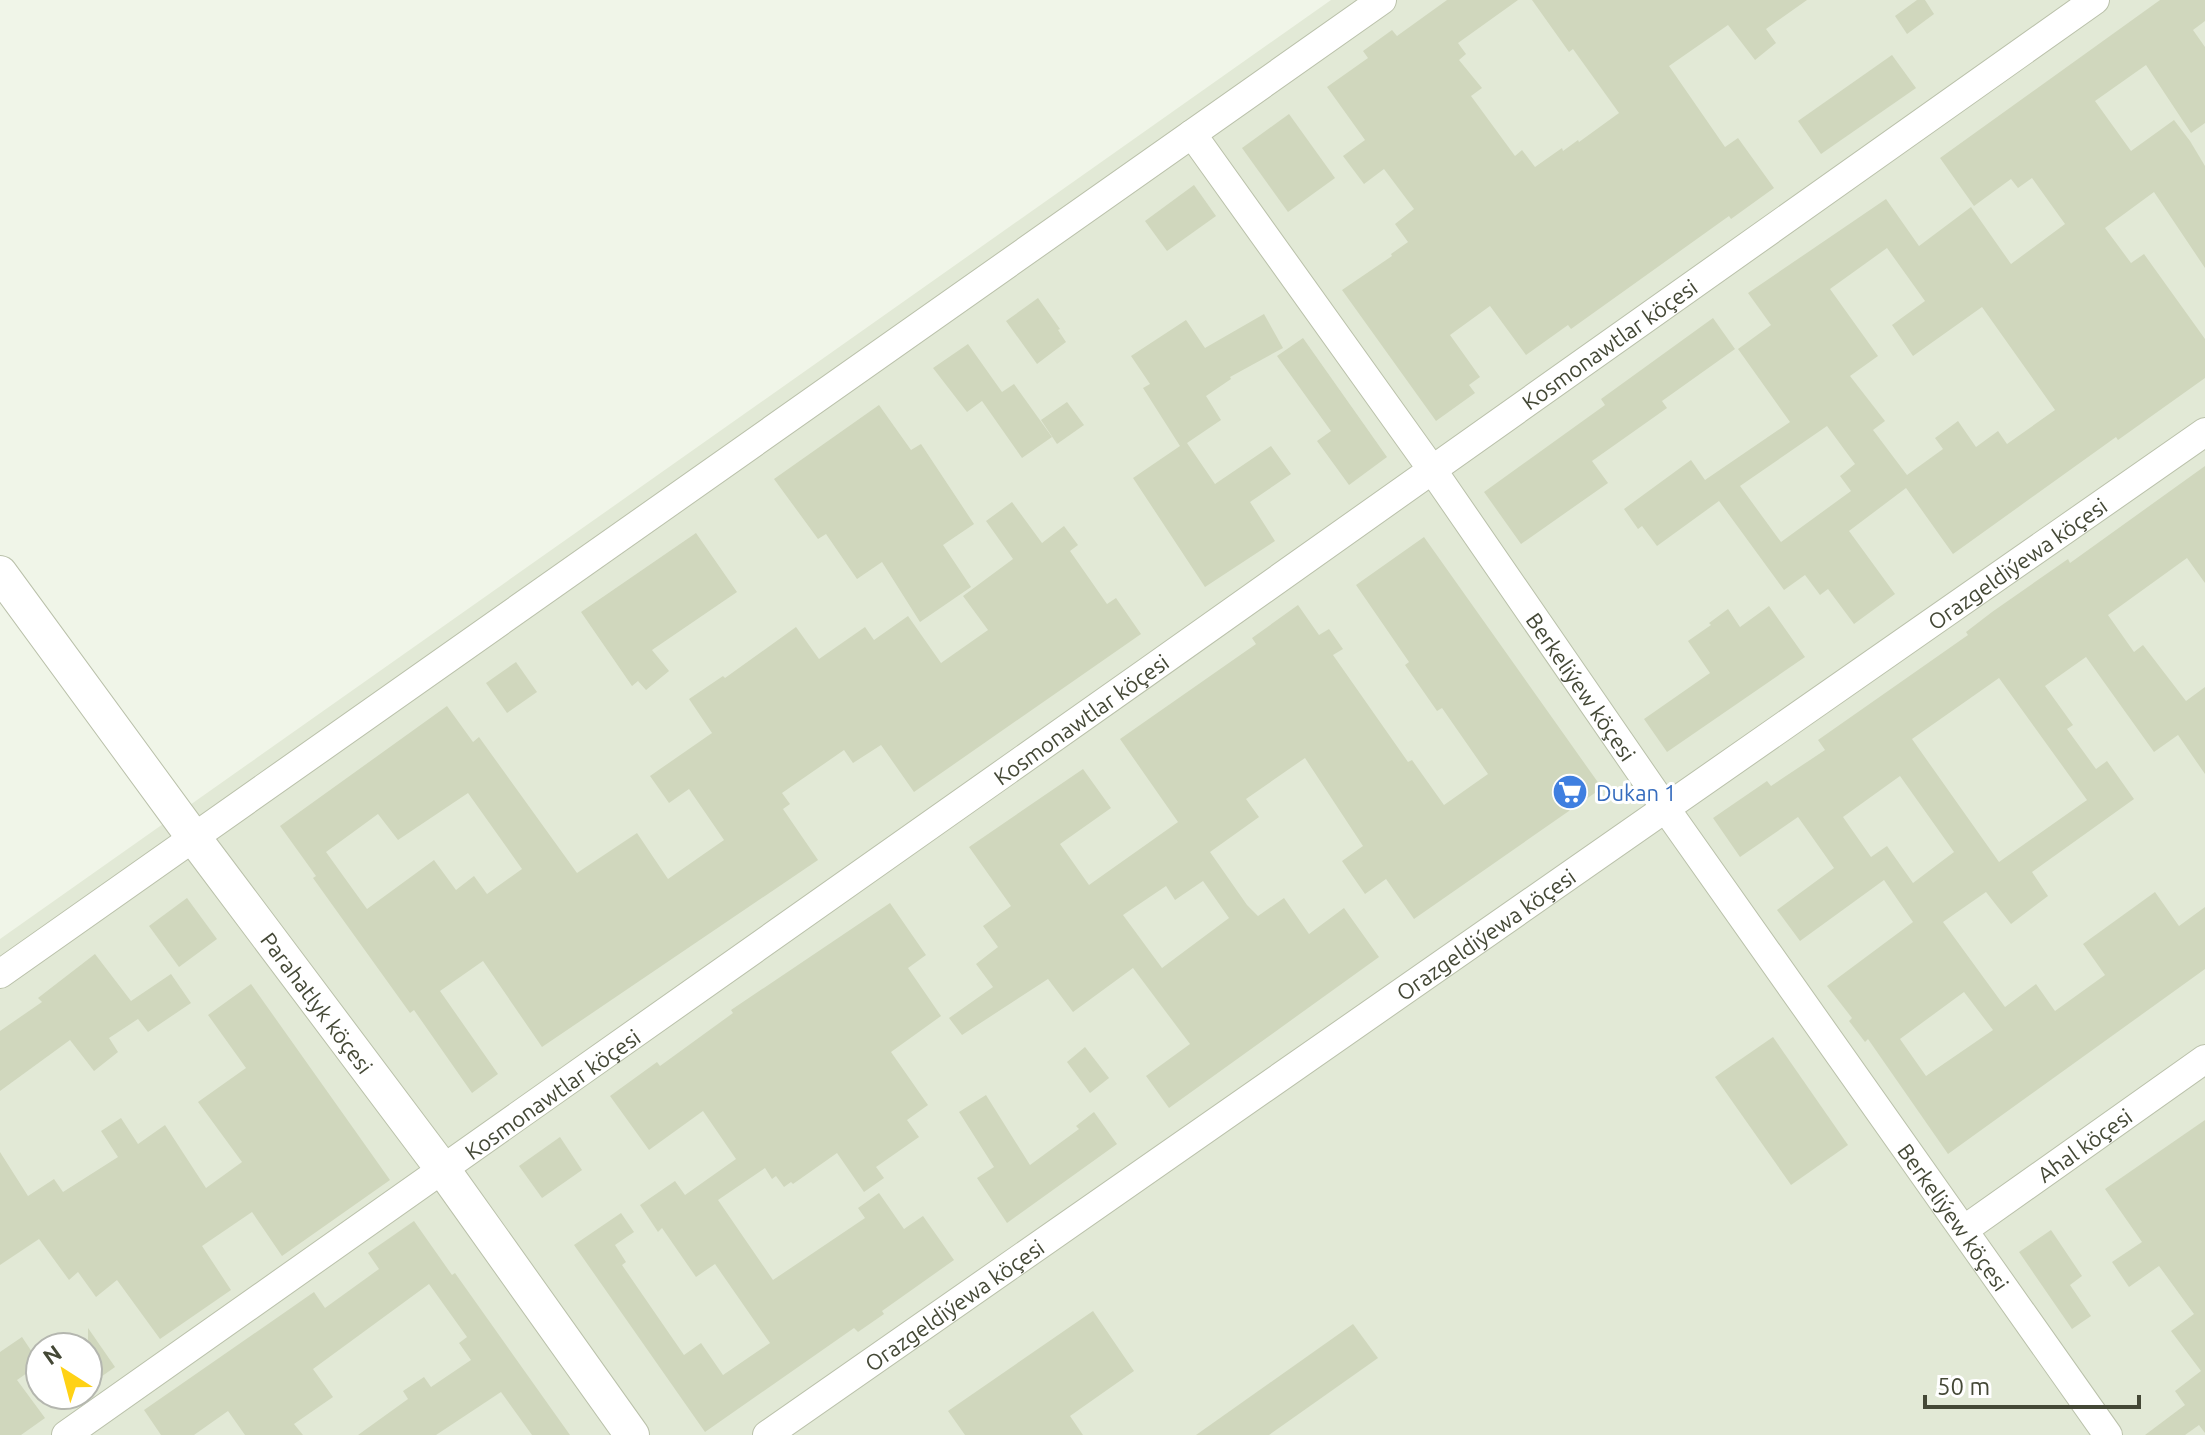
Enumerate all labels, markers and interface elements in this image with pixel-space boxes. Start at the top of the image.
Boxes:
street label: Kosmonawtlar köçesi [1517,273,1701,414]
street label: Orazgeldiýewa köçesi [1923,492,2111,634]
street label: Berkeliýew köçesi [1522,608,1641,765]
street label: Kosmonawtlar köçesi [989,648,1173,789]
supermarket icon: Dukan 1 [1551,773,1589,811]
place label: Dukan 1 [1596,780,1677,805]
street label: Orazgeldiýewa köçesi [1391,863,1580,1005]
street label: Parahatlyk köçesi [256,927,378,1078]
street label: Kosmonawtlar köçesi [460,1023,644,1164]
street label: Ahal köçesi [2032,1103,2136,1187]
street label: Berkeliýew köçesi [1893,1138,2014,1295]
street label: Orazgeldiýewa köçesi [860,1234,1048,1376]
north arrow [24,1331,104,1411]
text: N [38,1339,66,1369]
scale bar [1925,1359,2139,1409]
text: 50 m [1937,1373,1990,1400]

